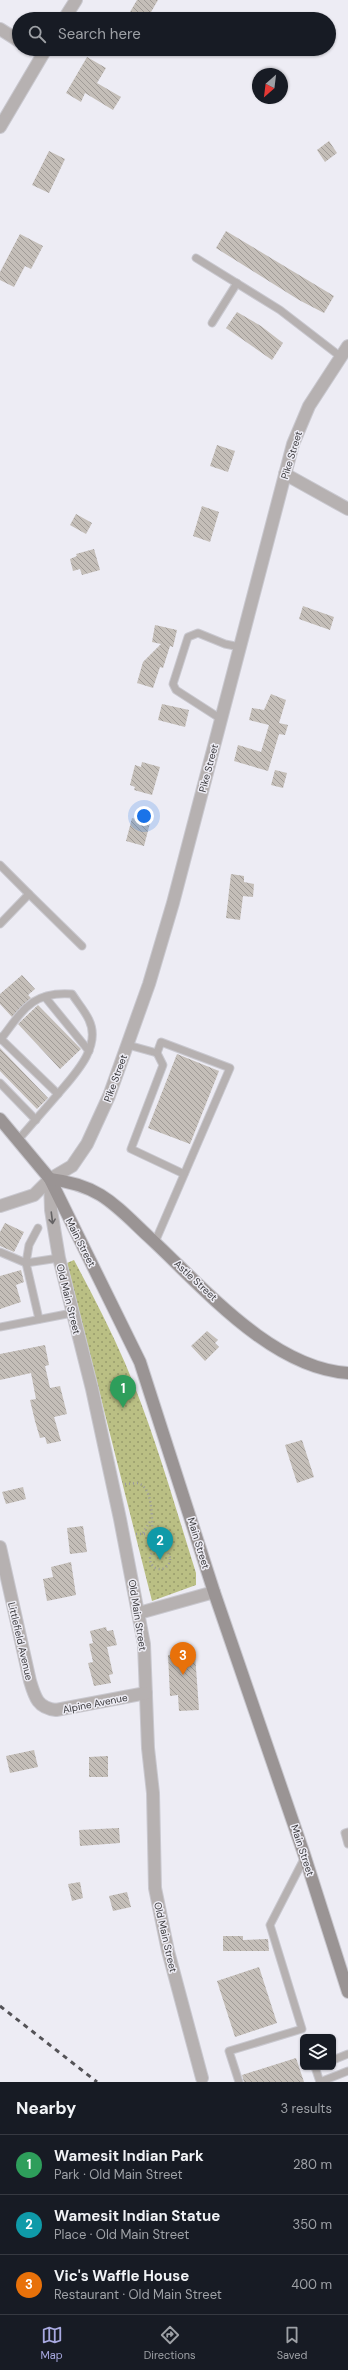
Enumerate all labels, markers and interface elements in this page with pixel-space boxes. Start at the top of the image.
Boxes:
search box [12,12,336,56]
icon: search [26,23,48,45]
text: Search here [58,24,141,44]
north arrow [252,68,288,104]
street label: Pike Street [278,429,305,481]
street label: Pike Street [196,742,221,794]
your location [134,806,154,826]
street label: Pike Street [101,1053,130,1104]
one-way arrow [49,1211,56,1224]
street label: Main Street [63,1216,98,1269]
street label: Astle Street [171,1257,220,1304]
street label: Old Main Street [54,1263,84,1336]
pin: 1 [110,1375,136,1408]
street label: Main Street [185,1516,213,1570]
pin: 2 [147,1527,173,1560]
street label: Old Main Street [125,1579,150,1652]
street label: Littlefield Avenue [5,1601,36,1682]
pin: 3 [170,1642,196,1675]
street label: Alpine Avenue [62,1691,129,1716]
street label: Main Street [288,1823,317,1877]
street label: Old Main Street [151,1901,180,1974]
map controls [300,2034,336,2070]
button: layers [300,2034,336,2070]
text: Nearby [16,2097,76,2119]
text: 3 results [280,2100,332,2117]
text: Wamesit Indian Park [54,2146,204,2166]
text: 1 [27,2156,31,2173]
text: 280 m [293,2156,332,2173]
text: Park · Old Main Street [54,2166,183,2183]
text: Wamesit Indian Statue [54,2206,220,2226]
text: 2 [25,2216,33,2233]
text: 350 m [292,2216,332,2233]
text: Place · Old Main Street [54,2226,189,2243]
text: Vic's Waffle House [54,2266,189,2286]
text: 3 [25,2276,33,2293]
text: 400 m [291,2276,332,2293]
text: Restaurant · Old Main Street [54,2286,222,2303]
tab: Map [41,2324,63,2362]
tab: Directions [144,2324,196,2362]
tab: Saved [277,2324,307,2362]

